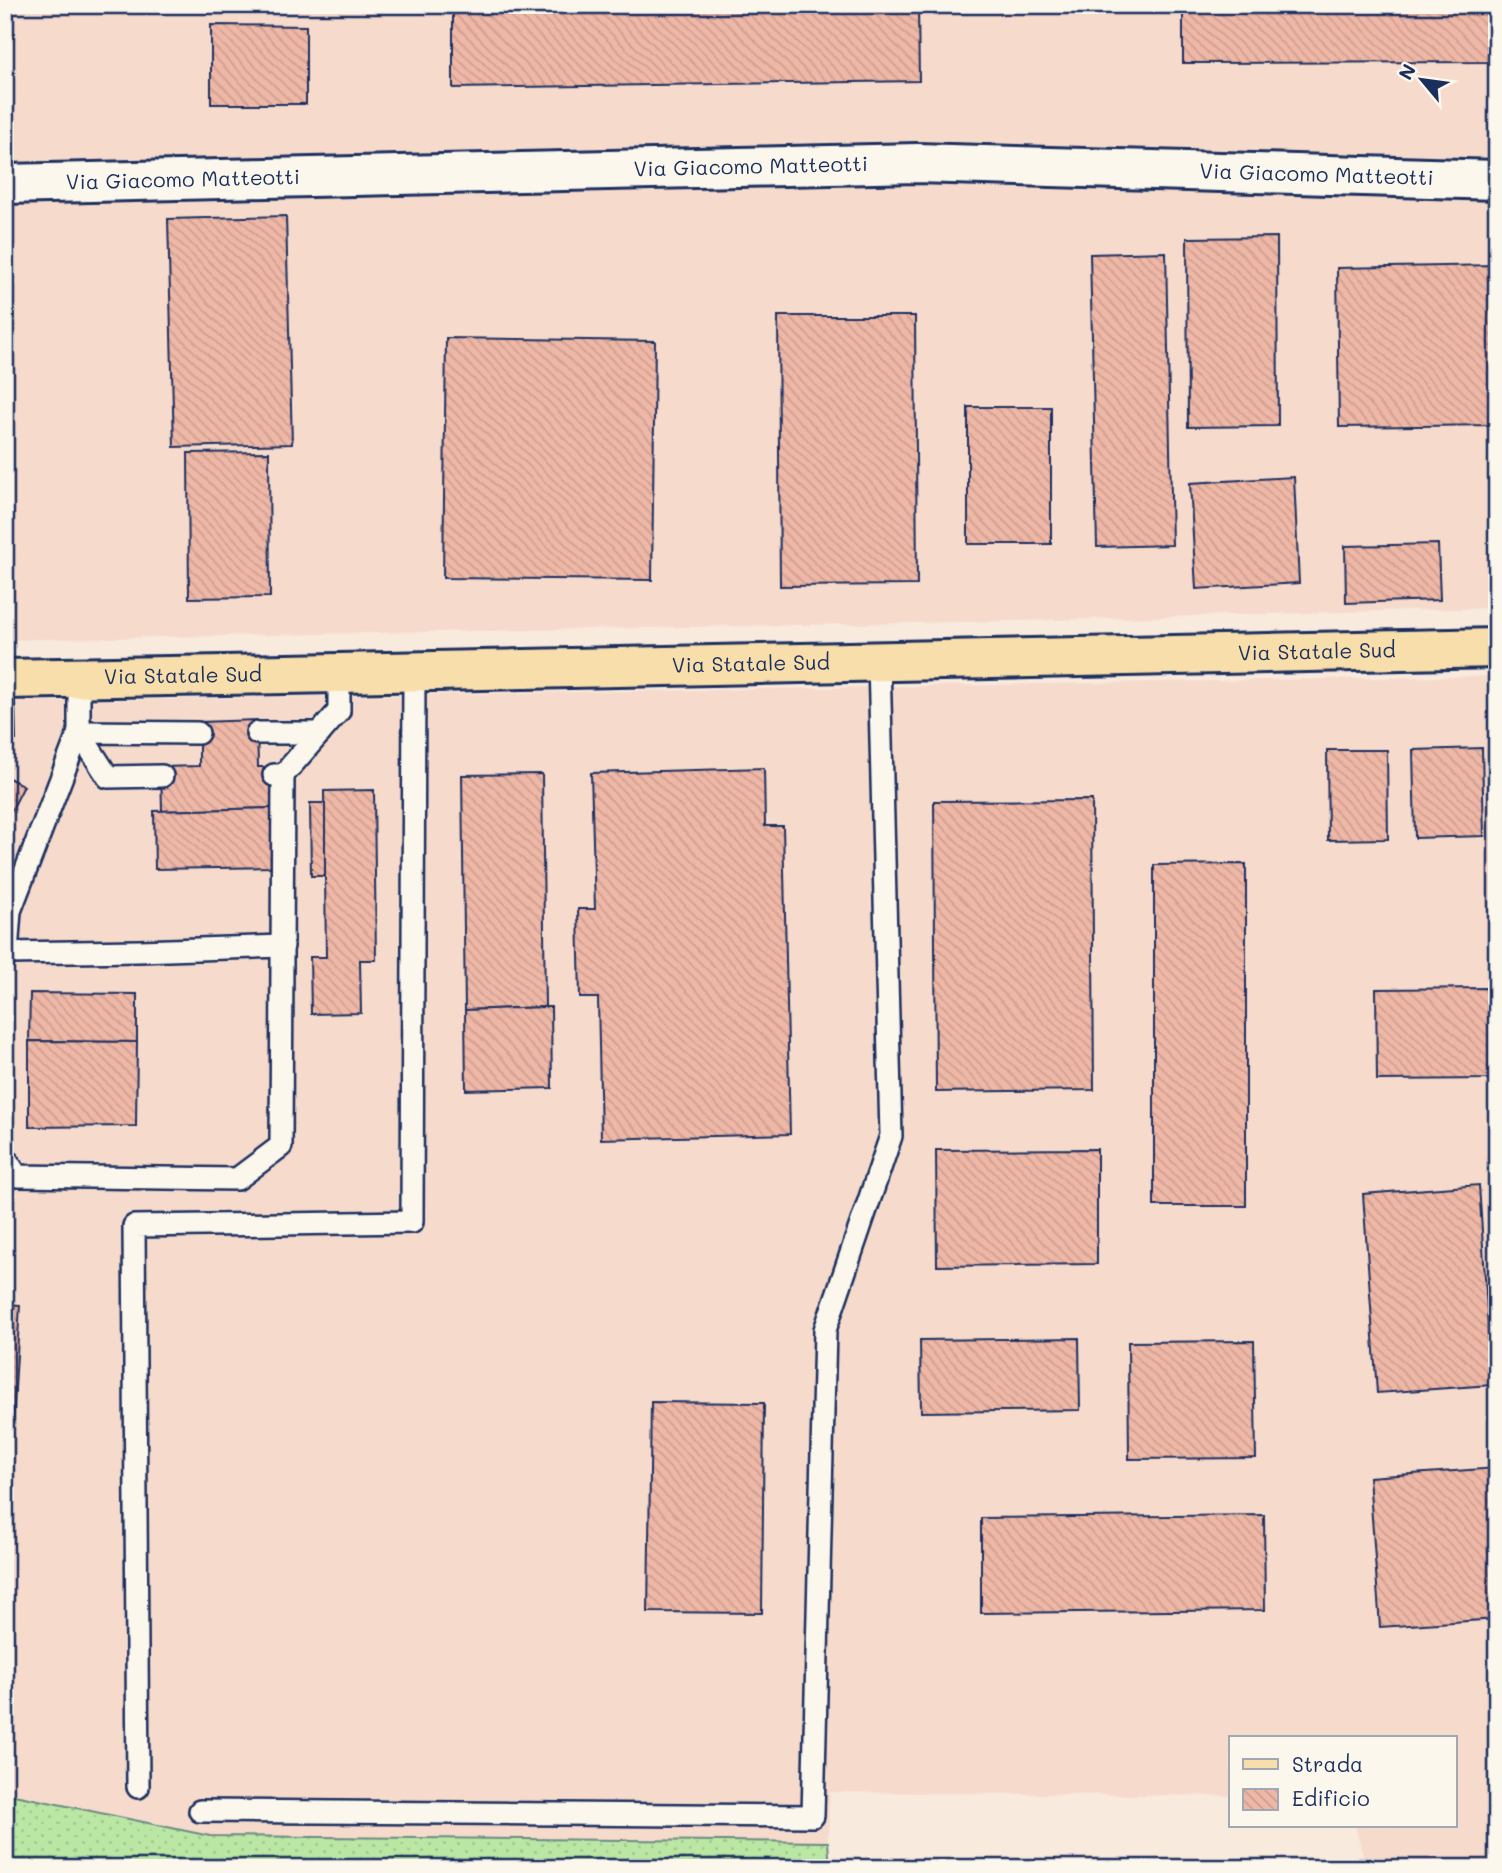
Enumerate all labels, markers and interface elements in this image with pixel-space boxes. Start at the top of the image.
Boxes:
north arrow [1386,46,1456,116]
text: N [1392,59,1421,84]
street label: Via Giacomo Matteotti [633,149,868,182]
street label: Via Giacomo Matteotti [1199,156,1434,190]
street label: Via Giacomo Matteotti [65,162,300,195]
street label: Via Statale Sud [1237,635,1396,666]
street label: Via Statale Sud [672,647,830,678]
street label: Via Statale Sud [104,659,262,689]
legend [1229,1736,1456,1828]
text: Strada [1292,1750,1363,1777]
text: Edificio [1292,1784,1370,1811]

